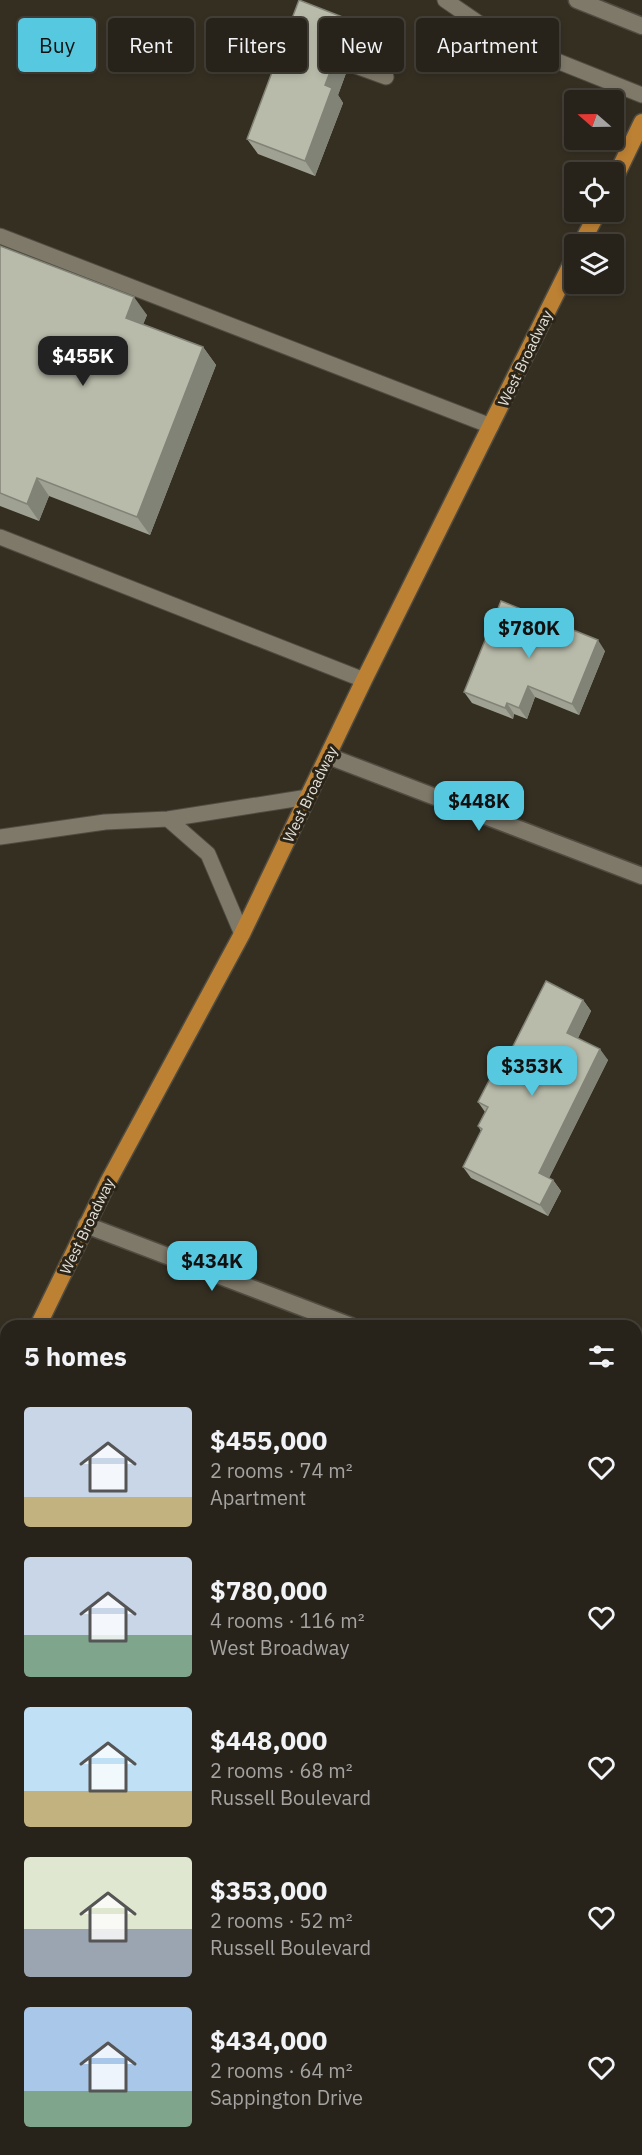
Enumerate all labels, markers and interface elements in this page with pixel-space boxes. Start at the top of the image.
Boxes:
chip: Buy [18,18,96,72]
chip: Rent [108,18,194,72]
chip: Filters [206,18,307,72]
chip: New [319,18,404,72]
chip: Apartment [416,18,559,72]
north arrow [564,90,624,150]
map controls [564,90,624,294]
button: locate [564,162,624,222]
button: layers [564,234,624,294]
street label: West Broadway [494,306,557,409]
pin: $455K [41,336,125,387]
text: $455K [52,342,114,369]
pin: $780K [487,608,571,659]
text: $780K [498,614,560,641]
street label: West Broadway [279,742,342,845]
pin: $448K [437,781,521,832]
text: $448K [448,787,510,814]
pin: $353K [490,1046,574,1097]
text: $353K [501,1052,563,1079]
street label: West Broadway [56,1174,119,1277]
pin: $434K [170,1241,254,1292]
text: $434K [181,1247,243,1274]
text: 5 homes [24,1339,127,1373]
icon: filters [585,1340,618,1373]
text: $455,000 [210,1423,327,1457]
icon: home [72,1431,144,1503]
icon: heart [585,1451,618,1484]
text: 2 rooms · 74 m² [210,1457,353,1484]
text: Apartment [210,1484,306,1511]
text: $780,000 [210,1573,327,1607]
icon: home [72,1581,144,1653]
icon: heart [585,1601,618,1634]
text: 4 rooms · 116 m² [210,1607,365,1634]
text: West Broadway [210,1634,349,1661]
text: $448,000 [210,1723,327,1757]
icon: home [72,1731,144,1803]
icon: heart [585,1751,618,1784]
text: 2 rooms · 68 m² [210,1757,353,1784]
text: Russell Boulevard [210,1784,371,1811]
text: $353,000 [210,1873,327,1907]
icon: home [72,1881,144,1953]
icon: heart [585,1901,618,1934]
text: 2 rooms · 52 m² [210,1907,353,1934]
text: Russell Boulevard [210,1934,371,1961]
text: $434,000 [210,2023,327,2057]
icon: home [72,2031,144,2103]
icon: heart [585,2051,618,2084]
text: 2 rooms · 64 m² [210,2057,353,2084]
text: Sappington Drive [210,2084,363,2111]

